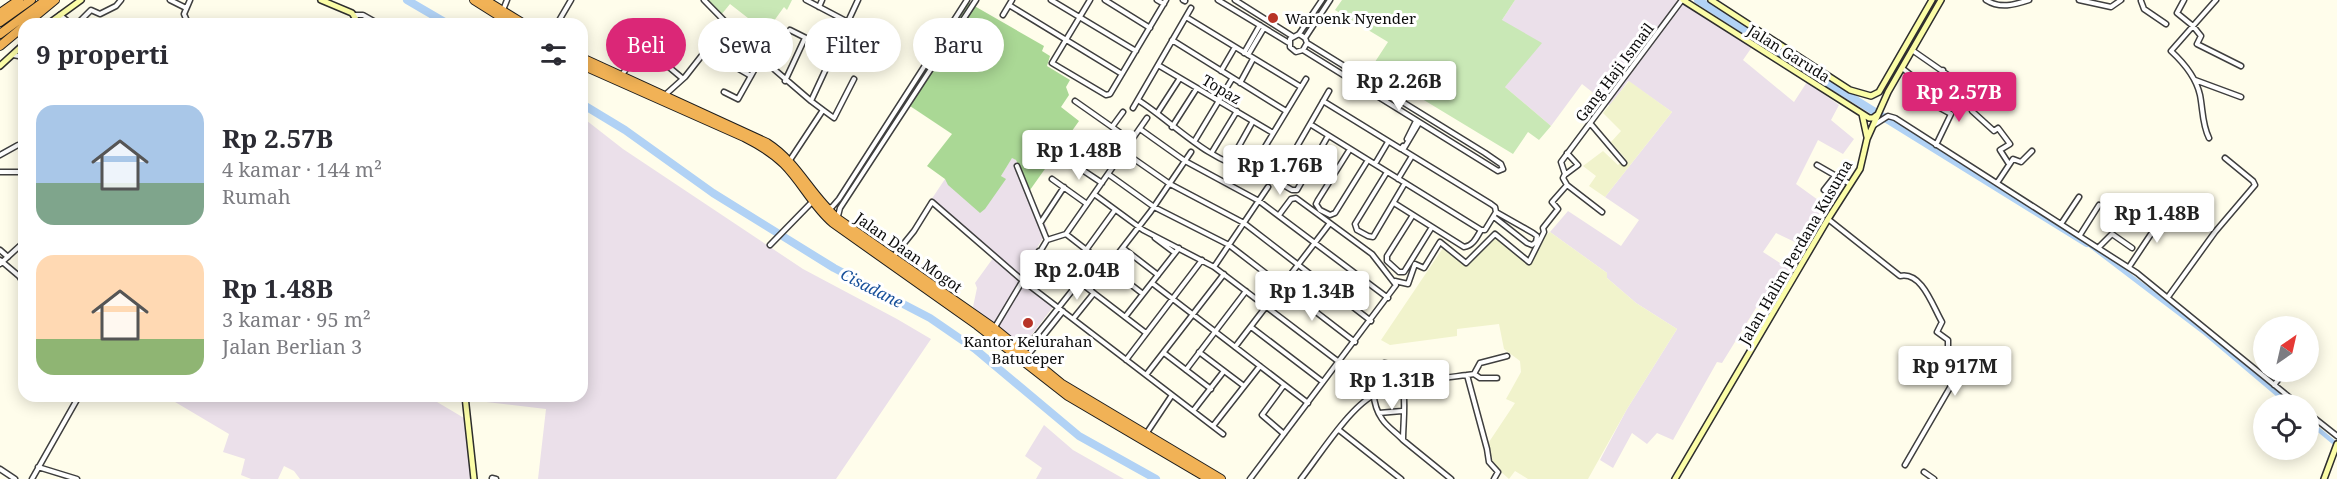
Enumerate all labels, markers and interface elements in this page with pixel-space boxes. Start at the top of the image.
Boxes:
place label: Waroenk Nyender [1285,8,1416,28]
marker: Waroenk Nyender [1266,11,1280,25]
chip: Beli [606,18,686,72]
chip: Sewa [698,18,793,72]
chip: Filter [805,18,901,72]
chip: Baru [913,18,1004,72]
street label: Gang Haji Ismail [1570,18,1658,125]
street label: Jalan Garuda [1743,19,1834,86]
text: 9 properti [36,36,169,72]
icon: filters [537,38,570,71]
pin: Rp 2.26B [1337,61,1461,112]
text: Rp 2.26B [1356,67,1442,94]
street label: Topaz [1199,70,1245,108]
pin: Rp 2.57B [1897,72,2021,123]
text: Rp 2.57B [1916,78,2002,105]
text: Rp 2.57B [222,120,333,156]
icon: home [84,129,156,201]
pin: Rp 1.48B [1017,130,1141,181]
text: Rp 1.48B [1036,136,1122,163]
pin: Rp 1.76B [1218,145,1342,196]
text: Rp 1.76B [1237,151,1323,178]
text: 4 kamar · 144 m² [222,156,382,183]
street label: Jalan Halim Perdana Kusuma [1733,156,1856,349]
text: Rumah [222,183,291,210]
pin: Rp 1.48B [2095,193,2219,244]
text: Rp 1.48B [2114,199,2200,226]
street label: Jalan Daan Mogot [851,207,967,296]
pin: Rp 2.04B [1015,250,1139,301]
text: Rp 2.04B [1034,256,1120,283]
water label: Cisadane [837,263,907,313]
text: Rp 1.48B [222,270,333,306]
pin: Rp 1.34B [1250,271,1374,322]
text: Rp 1.34B [1269,277,1355,304]
icon: home [84,279,156,351]
text: 3 kamar · 95 m² [222,306,371,333]
marker: Kantor Kelurahan Batuceper [1021,316,1035,330]
north arrow [2253,316,2319,382]
map controls [2253,316,2319,460]
place label: Kantor Kelurahan Batuceper [964,331,1093,368]
text: Jalan Berlian 3 [222,333,362,360]
pin: Rp 917M [1900,346,2010,397]
text: Rp 917M [1912,352,1998,379]
pin: Rp 1.31B [1330,360,1454,411]
text: Rp 1.31B [1349,366,1435,393]
button: locate [2253,394,2319,460]

